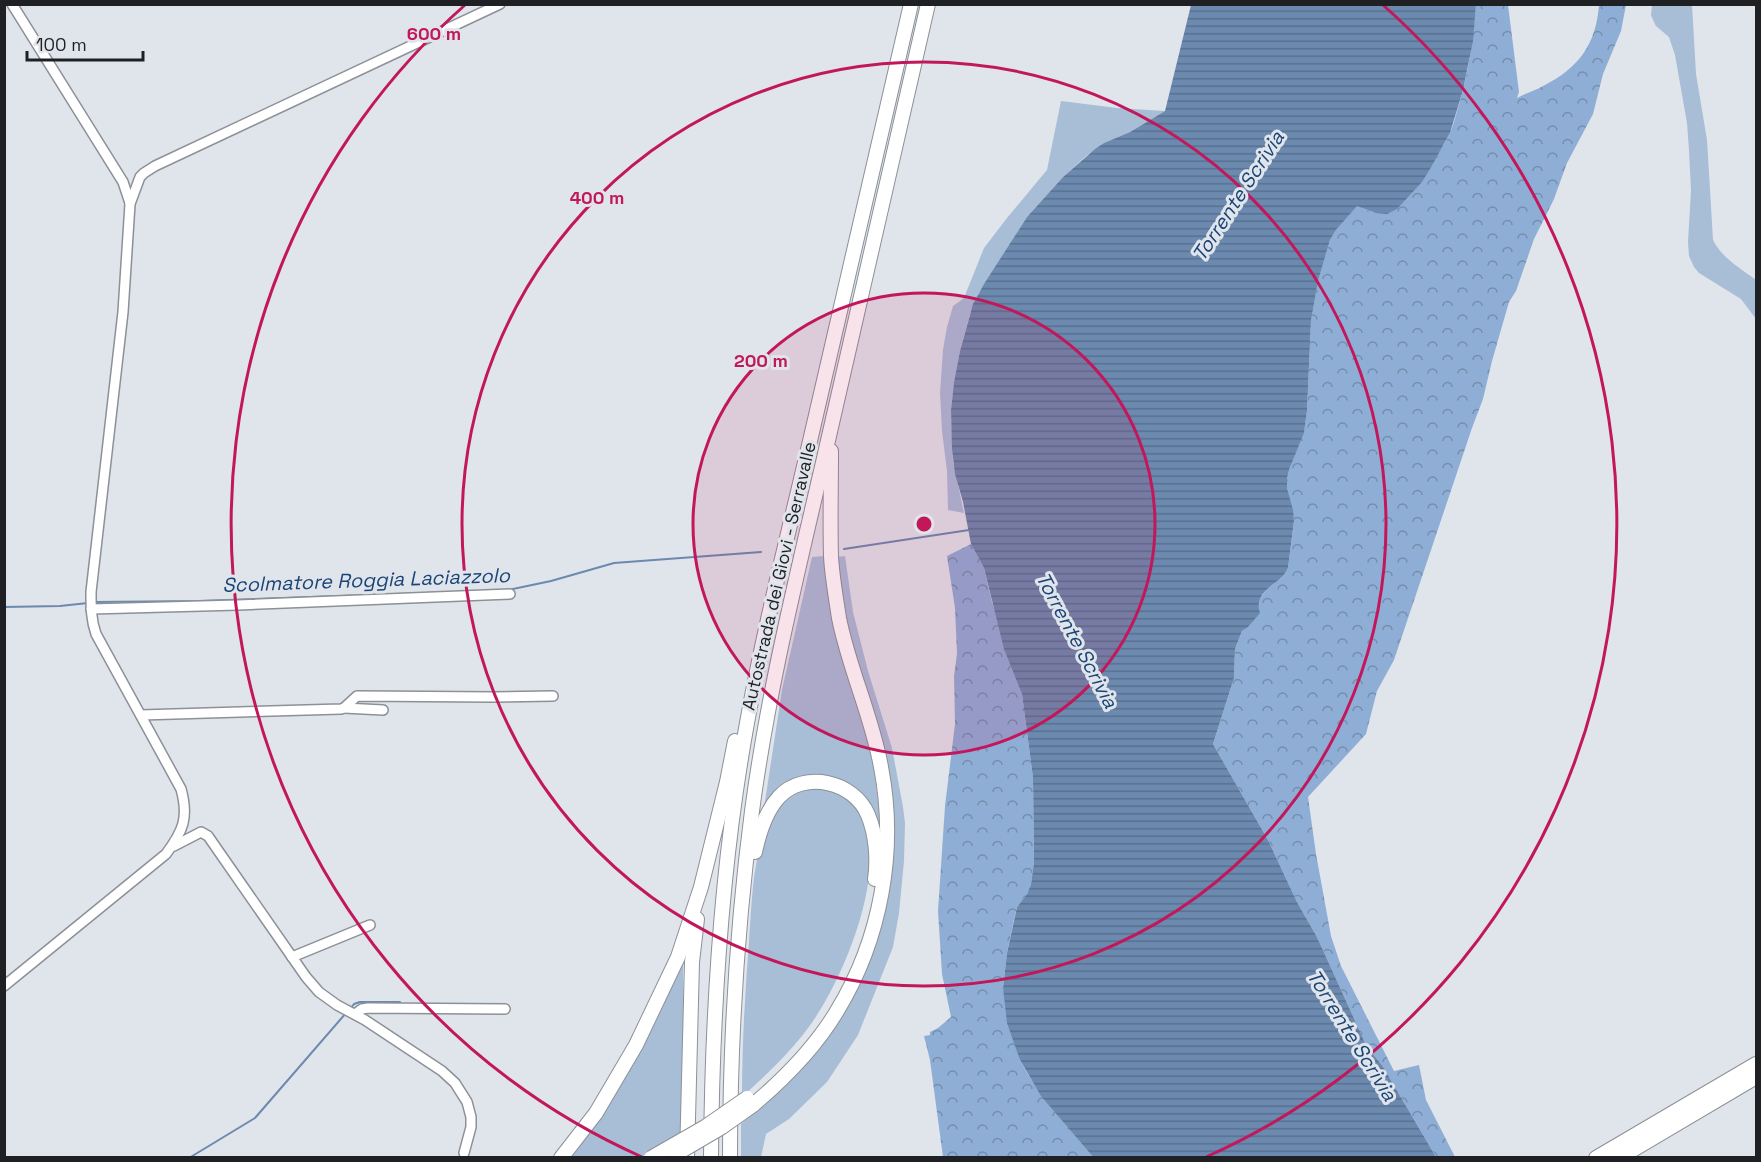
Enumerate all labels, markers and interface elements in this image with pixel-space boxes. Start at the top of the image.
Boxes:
text: 600 m [407,22,461,45]
scale bar [27,24,142,62]
text: 100 m [36,33,87,56]
water label: Torrente Scrivia [1186,125,1290,266]
text: 400 m [570,186,624,209]
text: 200 m [734,349,788,372]
street label: Autostrada dei Giovi - Serravalle [736,439,821,712]
centre of rings [914,514,934,534]
water label: Scolmatore Roggia Laciazzolo [222,562,511,598]
water label: Torrente Scrivia [1030,568,1124,713]
water label: Torrente Scrivia [1301,964,1403,1106]

